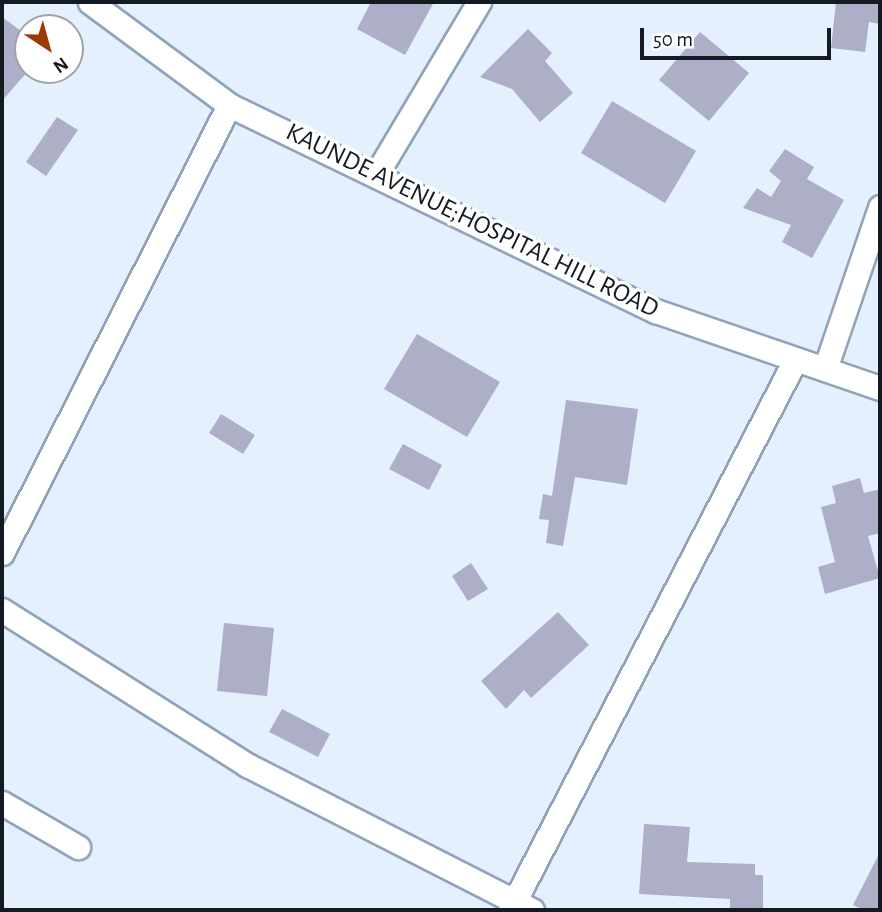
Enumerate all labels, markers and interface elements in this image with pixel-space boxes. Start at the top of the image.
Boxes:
north arrow [14,14,84,84]
scale bar [644,14,835,58]
text: 50 m [653,29,693,50]
text: N [50,53,71,76]
street label: KAUNDE AVENUE;HOSPITAL HILL ROAD [280,117,664,325]

